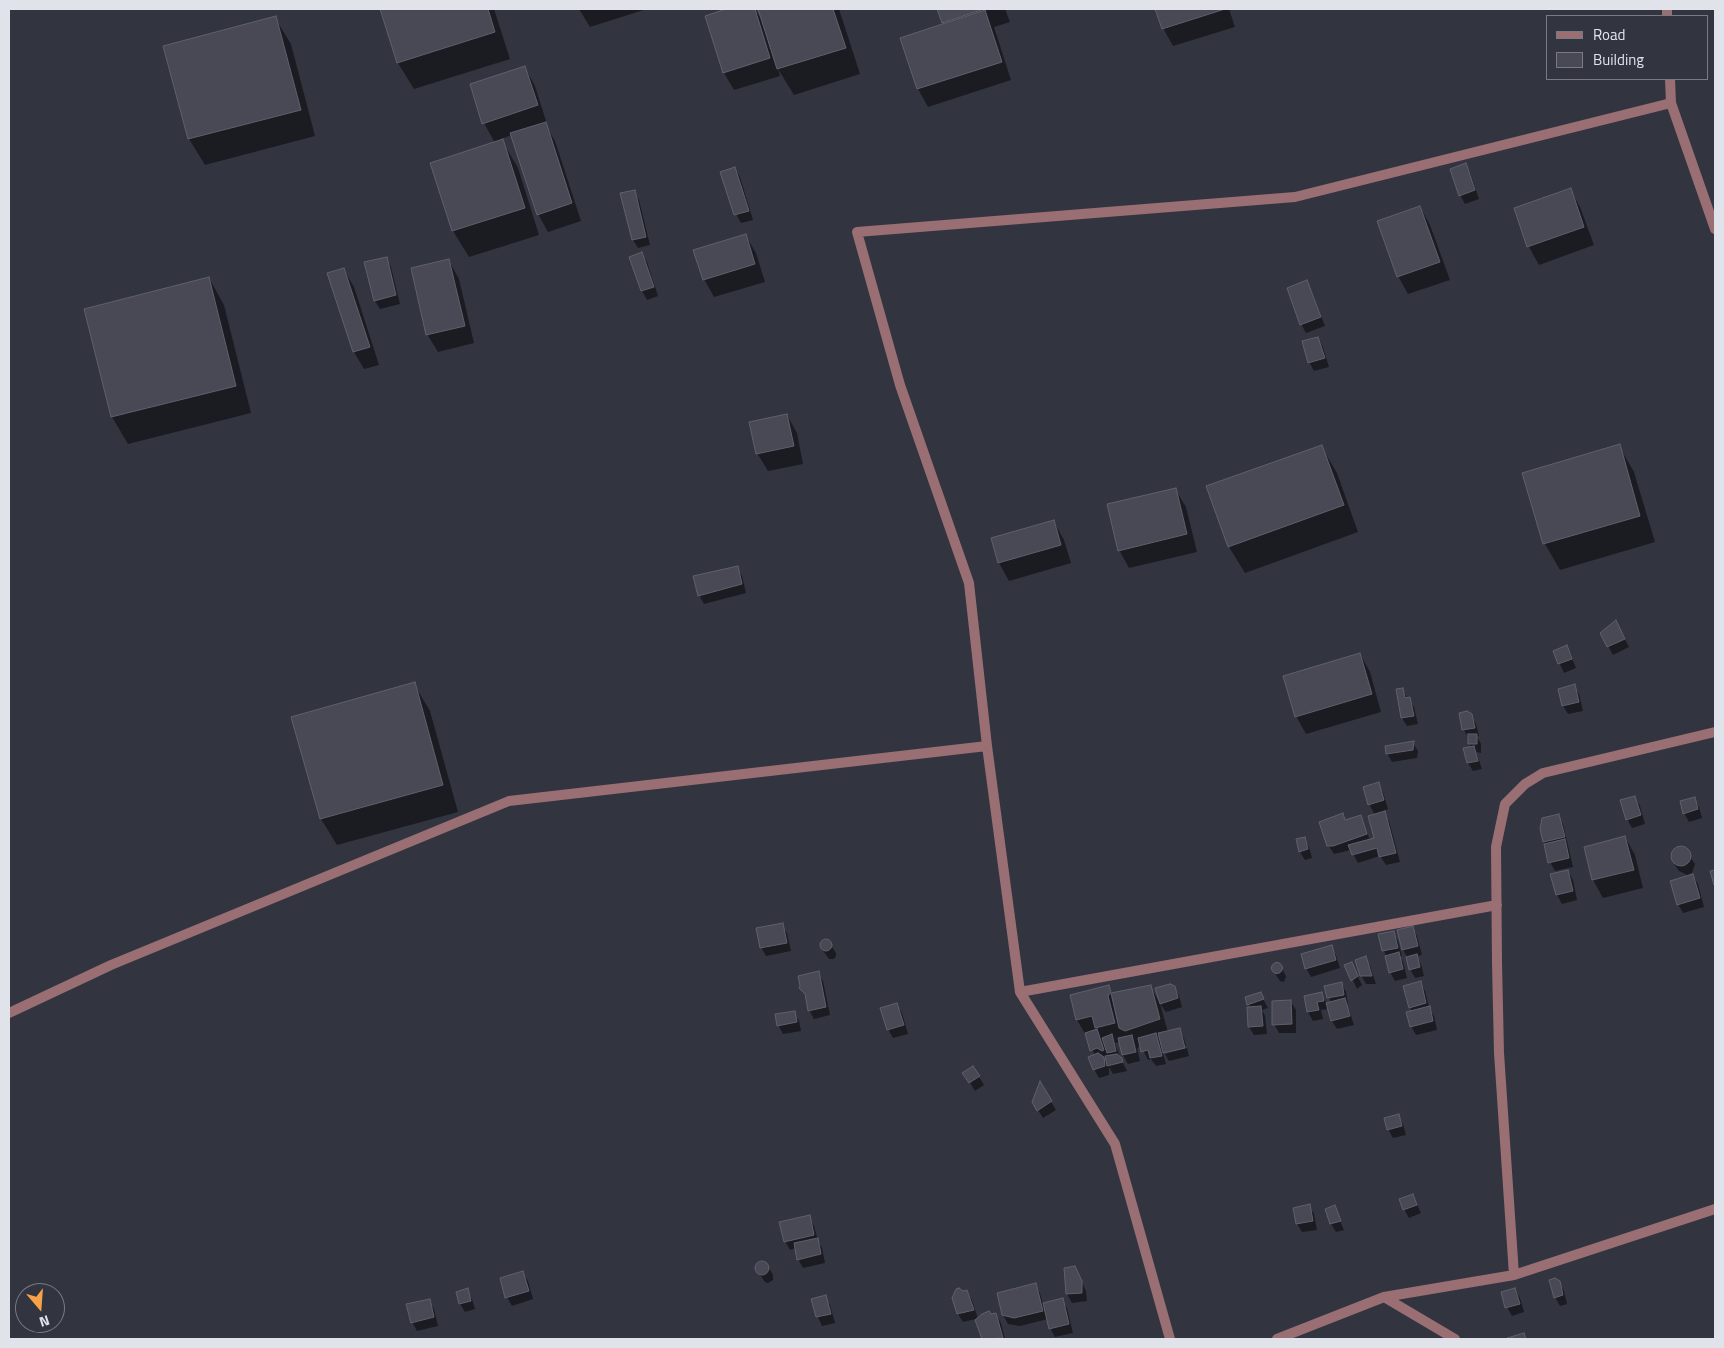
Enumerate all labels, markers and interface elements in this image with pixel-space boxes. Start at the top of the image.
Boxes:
legend [1546,15,1709,80]
text: Road [1593,23,1625,46]
text: Building [1593,48,1644,71]
north arrow [15,1283,65,1333]
text: N [37,1310,52,1333]

